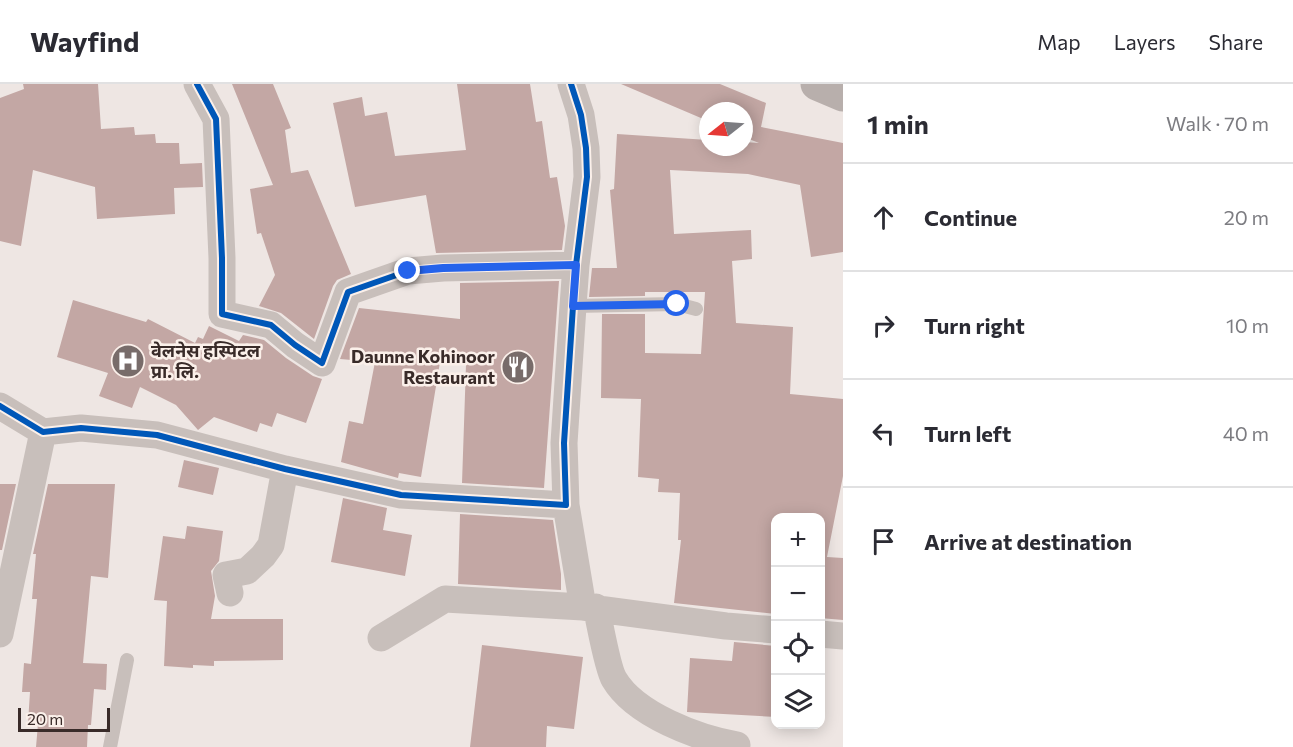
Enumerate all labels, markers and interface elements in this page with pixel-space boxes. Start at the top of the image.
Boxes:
text: Wayfind [30,24,139,58]
text: Map [1037,29,1081,54]
text: Layers [1114,29,1176,54]
text: Share [1209,29,1263,54]
north arrow [699,102,753,156]
text: 1 min [867,108,929,139]
text: Walk · 70 m [1166,111,1269,135]
icon: ahead [867,201,900,234]
text: Continue [924,204,1017,231]
text: 20 m [1224,205,1269,229]
route end [394,257,420,283]
route start [663,290,689,316]
icon: right [867,309,900,342]
text: Turn right [924,312,1025,339]
text: 10 m [1226,313,1269,337]
place label: वेलनेस हस्पिटल प्रा. लि. [151,339,261,382]
hospital icon: वेलनेस हस्पिटल प्रा. लि. [110,343,146,379]
place label: Daunne Kohinoor Restaurant [351,345,496,388]
restaurant icon: Daunne Kohinoor Restaurant [500,349,536,385]
icon: left [867,417,900,450]
text: Turn left [924,420,1011,447]
text: 40 m [1223,421,1269,445]
map controls [771,513,825,729]
button: + [771,513,825,567]
icon: arrive [867,525,900,558]
text: Arrive at destination [924,528,1132,555]
button: − [771,567,825,621]
button: locate [771,621,825,675]
button: layers [771,675,825,729]
scale bar [18,705,110,732]
text: 20 m [27,709,63,728]

